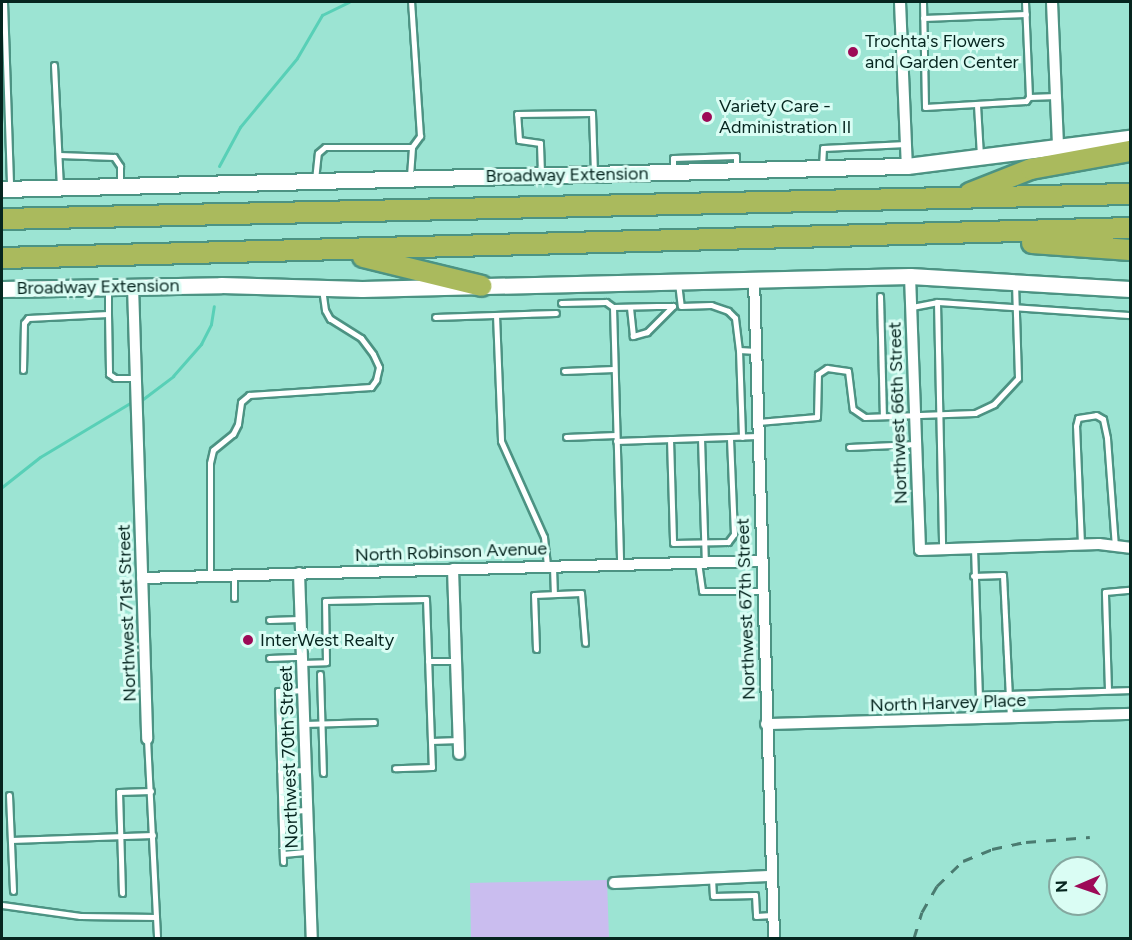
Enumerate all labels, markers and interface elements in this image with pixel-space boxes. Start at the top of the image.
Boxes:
place label: Trochta's Flowers and Garden Center [865,31,1019,74]
marker: Trochta's Flowers and Garden Center [846,45,860,59]
place label: Variety Care - Administration II [719,96,851,138]
marker: Variety Care - Administration II [700,110,714,124]
street label: Broadway Extension [485,163,649,187]
street label: Broadway Extension [16,275,180,299]
street label: Northwest 66th Street [884,321,912,505]
street label: Northwest 67th Street [732,518,760,700]
street label: Northwest 71st Street [113,524,141,702]
street label: North Robinson Avenue [354,538,548,566]
place label: InterWest Realty [260,629,394,651]
marker: InterWest Realty [241,633,255,647]
street label: Northwest 70th Street [275,665,303,849]
street label: North Harvey Place [870,689,1026,717]
north arrow [1048,856,1108,916]
text: N [1052,880,1071,893]

